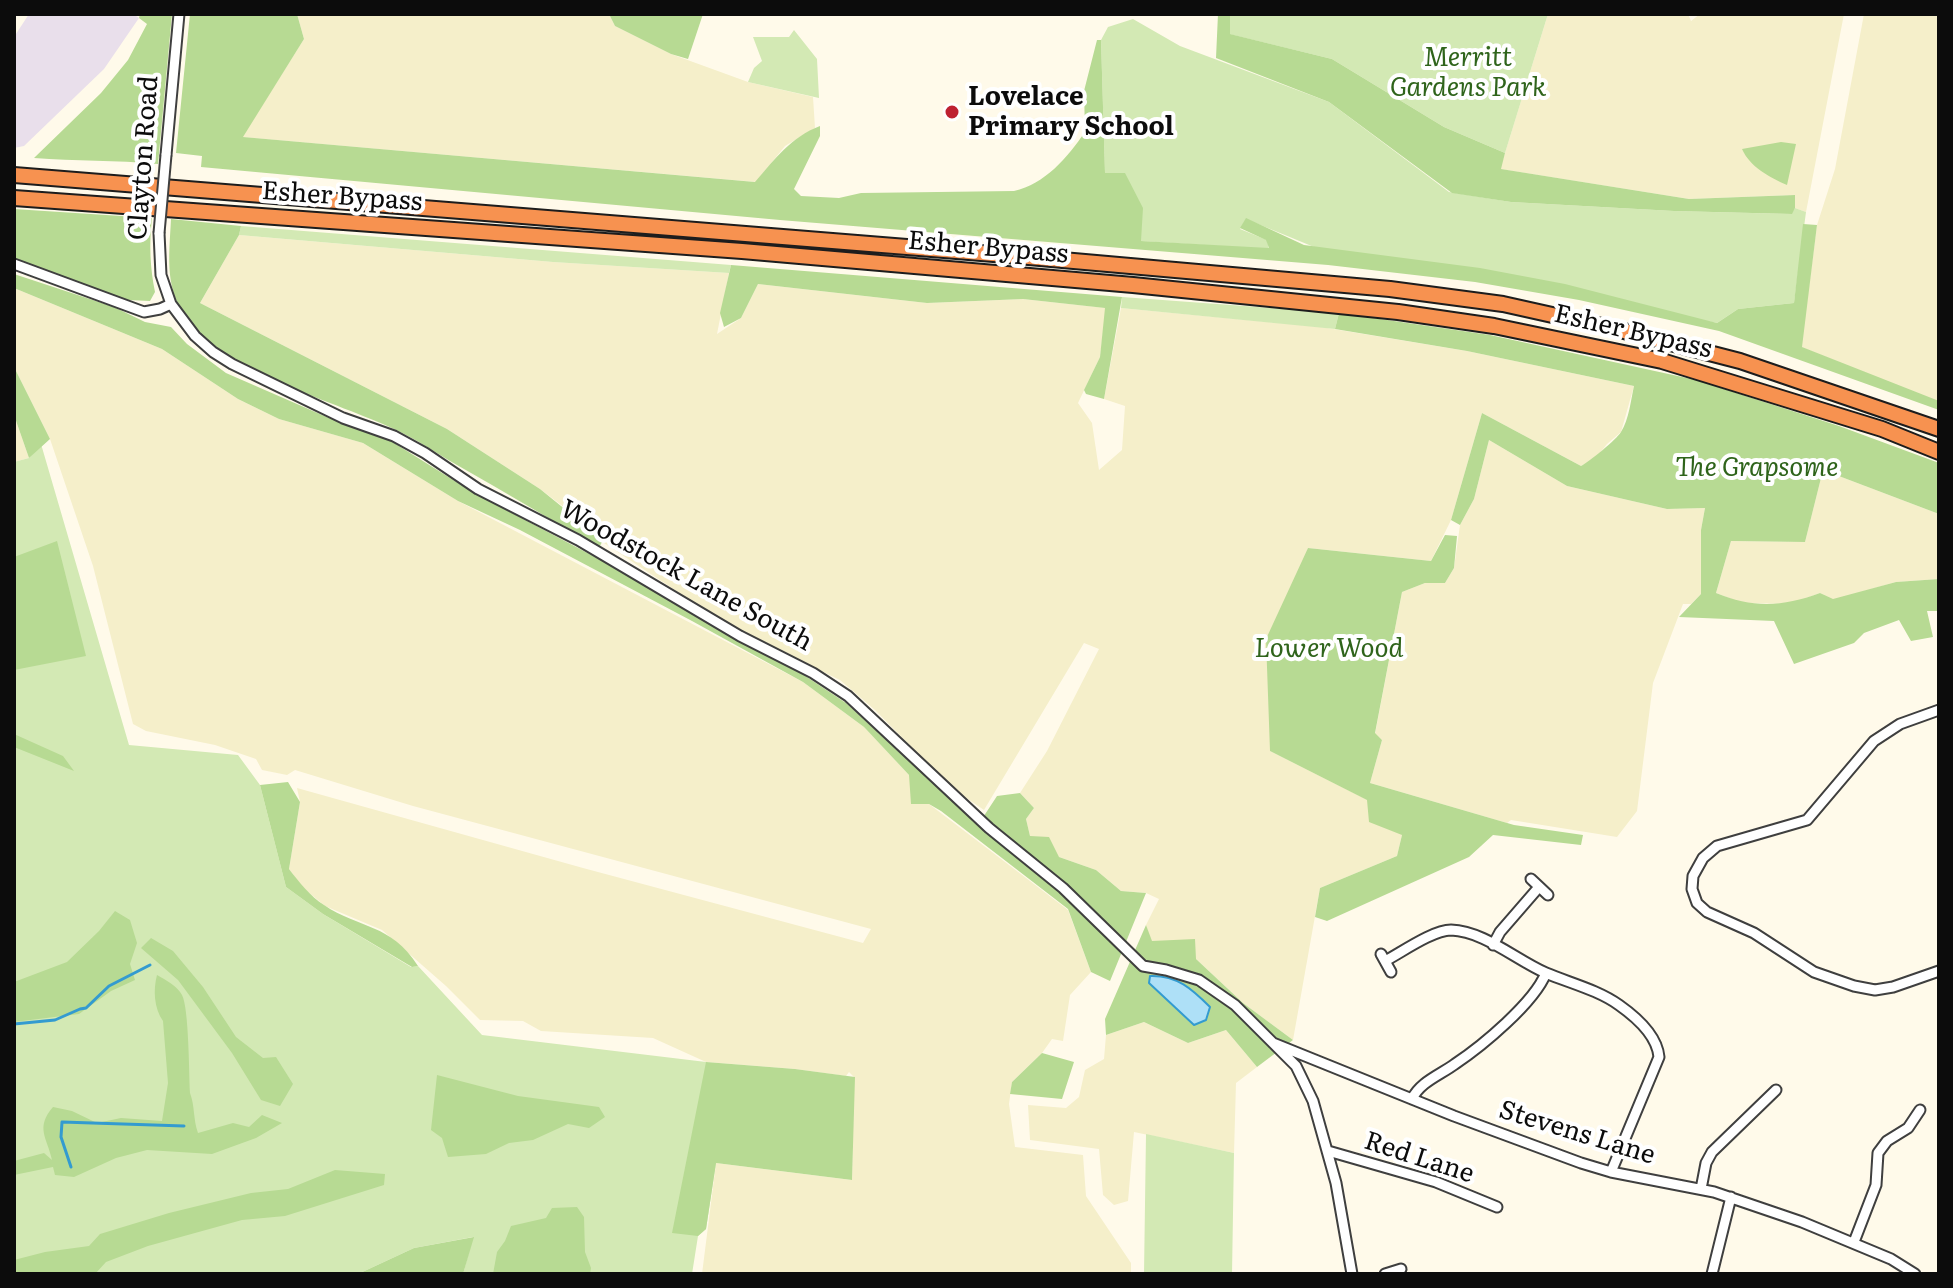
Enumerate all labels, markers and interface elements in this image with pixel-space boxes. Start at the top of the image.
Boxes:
park label: Merritt Gardens Park [1390,42,1546,104]
street label: Clayton Road [123,75,165,241]
place label: Lovelace Primary School [968,81,1174,142]
marker: Lovelace Primary School [943,103,961,121]
street label: Esher Bypass [261,176,423,218]
street label: Esher Bypass [906,225,1070,271]
street label: Esher Bypass [1551,299,1715,365]
park label: The Grapsome [1676,452,1838,484]
street label: Woodstock Lane South [554,494,818,658]
park label: Lower Wood [1255,633,1403,665]
street label: Stevens Lane [1495,1094,1659,1172]
street label: Red Lane [1360,1126,1478,1190]

